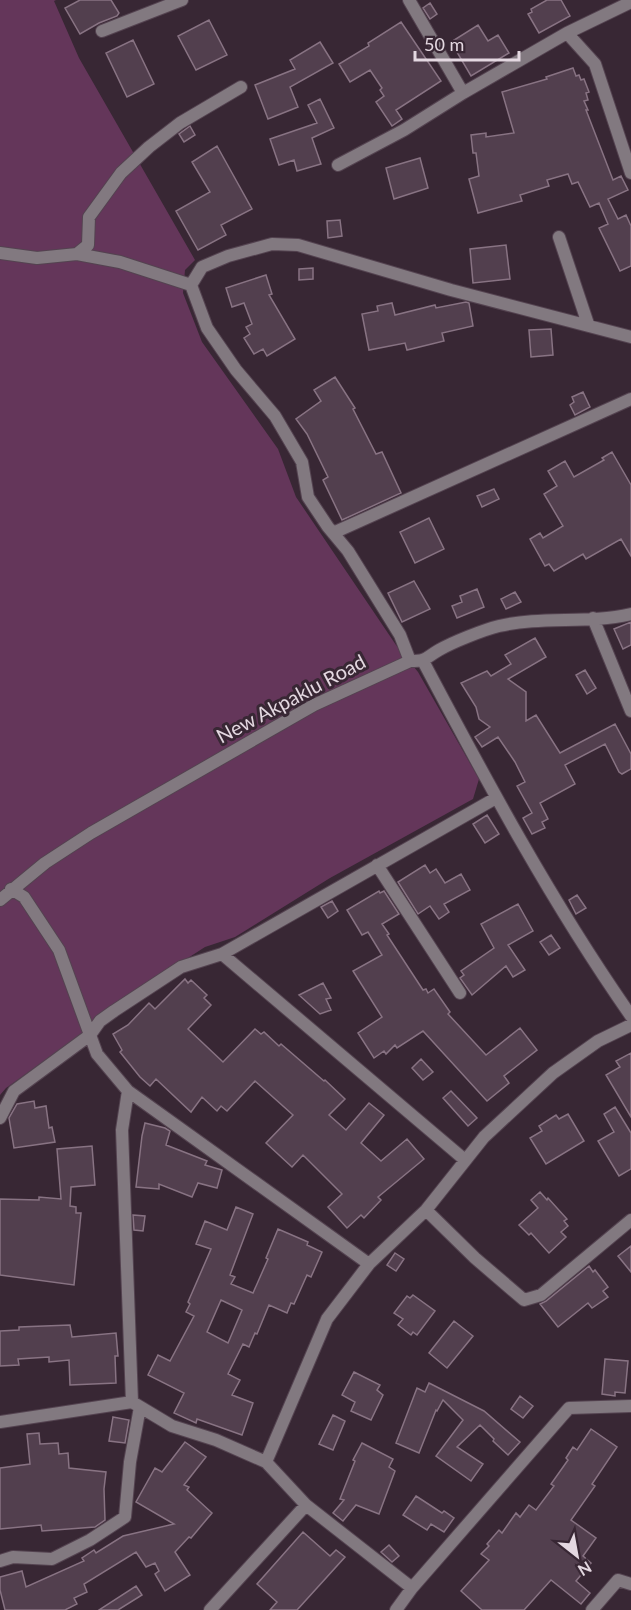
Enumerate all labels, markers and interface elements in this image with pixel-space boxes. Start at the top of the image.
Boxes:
scale bar [415,24,518,62]
text: 50 m [424,33,464,55]
street label: New Akpaklu Road [212,649,369,748]
north arrow [547,1526,607,1586]
text: N [575,1558,595,1581]

